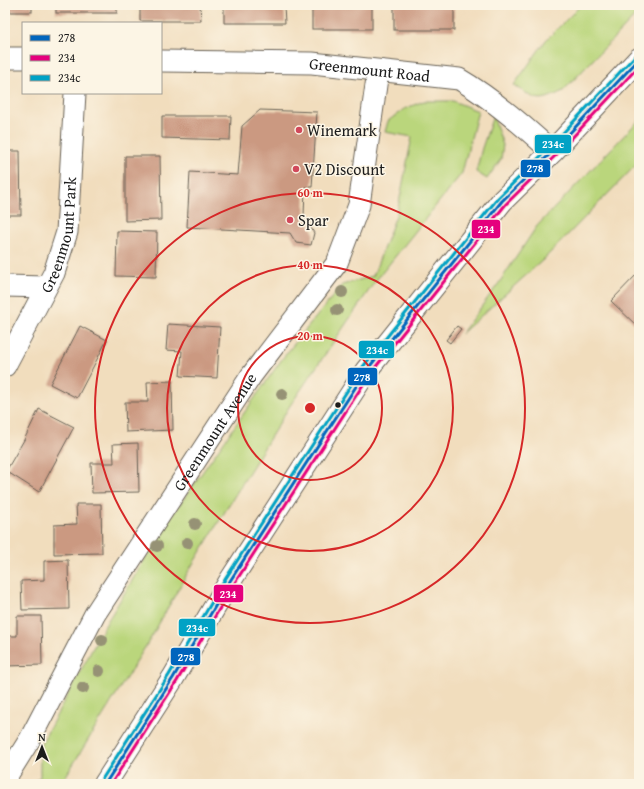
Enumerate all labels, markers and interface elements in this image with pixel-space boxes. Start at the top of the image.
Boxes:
legend [22,22,162,94]
text: 278 [58,29,76,46]
text: 234 [58,49,76,66]
street label: Greenmount Road [308,51,432,88]
text: 234c [58,69,81,86]
place label: Winemark [307,118,378,142]
marker: Winemark [294,125,304,135]
line badge: 234c [534,134,572,154]
text: 234c [542,136,564,152]
place label: V2 Discount [304,157,385,181]
line badge: 278 [520,159,551,178]
text: 278 [526,160,544,176]
marker: V2 Discount [291,164,301,174]
street label: Greenmount Park [34,175,82,297]
text: 60 m [297,184,323,201]
place label: Spar [298,208,329,232]
marker: Spar [285,215,295,225]
line badge: 234 [471,219,501,239]
text: 234 [477,221,495,237]
text: 40 m [297,256,323,273]
text: 20 m [297,327,323,344]
line badge: 234c [358,340,395,359]
text: 234c [366,342,388,358]
line badge: 278 [347,367,378,386]
street label: Greenmount Avenue [167,368,262,496]
text: 278 [353,369,371,385]
unlabelled marker [333,400,343,410]
centre of rings [303,401,317,415]
line badge: 234 [213,584,244,603]
text: 234 [219,586,237,602]
line badge: 234c [178,618,216,637]
text: 234c [186,620,208,636]
line badge: 278 [170,647,201,666]
text: 278 [177,649,195,665]
north arrow [22,727,62,767]
text: N [38,729,46,745]

